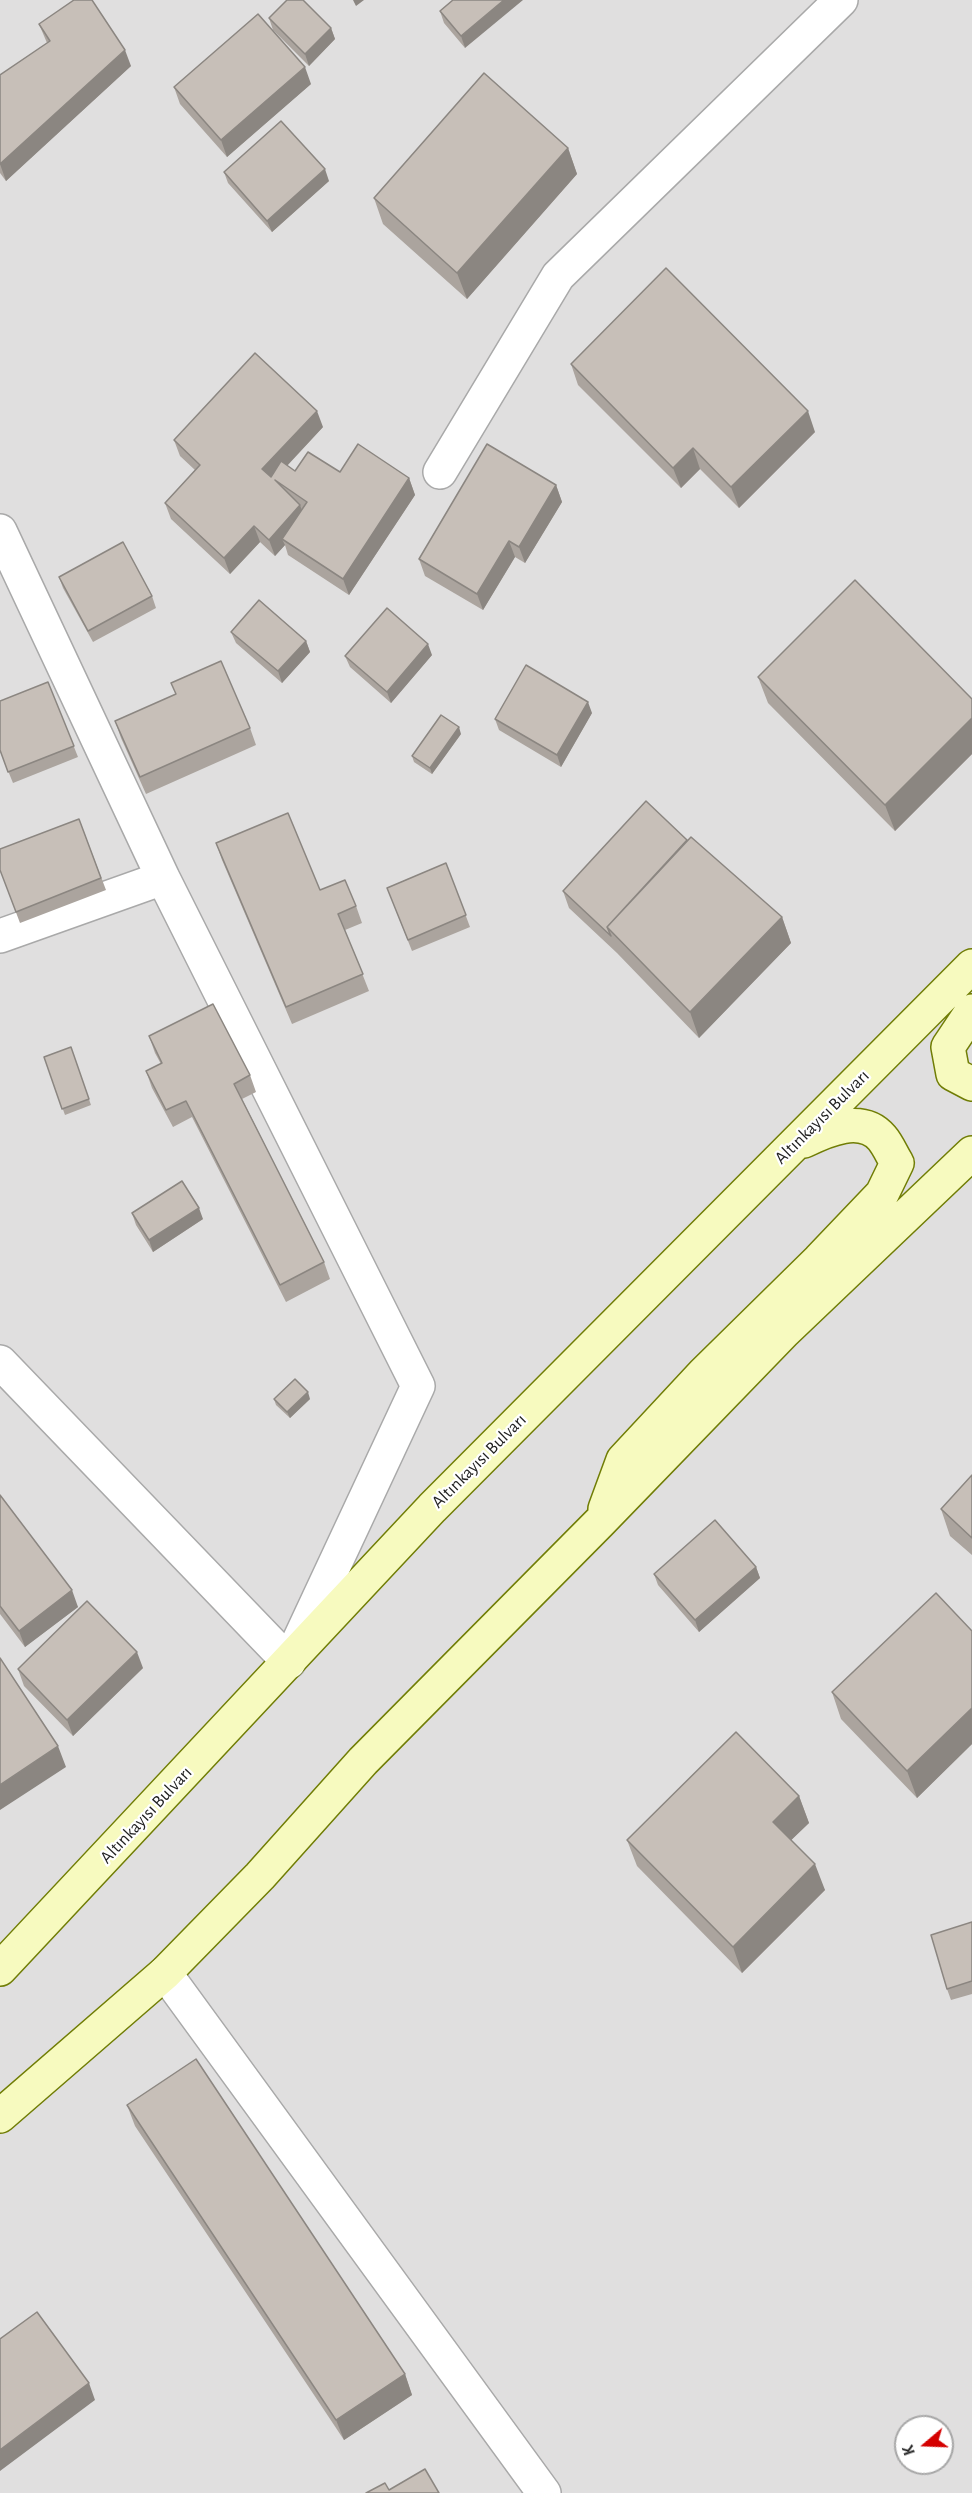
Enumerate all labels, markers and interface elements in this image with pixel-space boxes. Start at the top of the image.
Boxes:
street label: Altınkayısı Bulvarı [770,1065,874,1169]
street label: Altınkayısı Bulvarı [427,1409,531,1513]
street label: Altınkayısı Bulvarı [95,1762,197,1868]
north arrow [894,2415,954,2475]
text: K [900,2443,918,2457]

